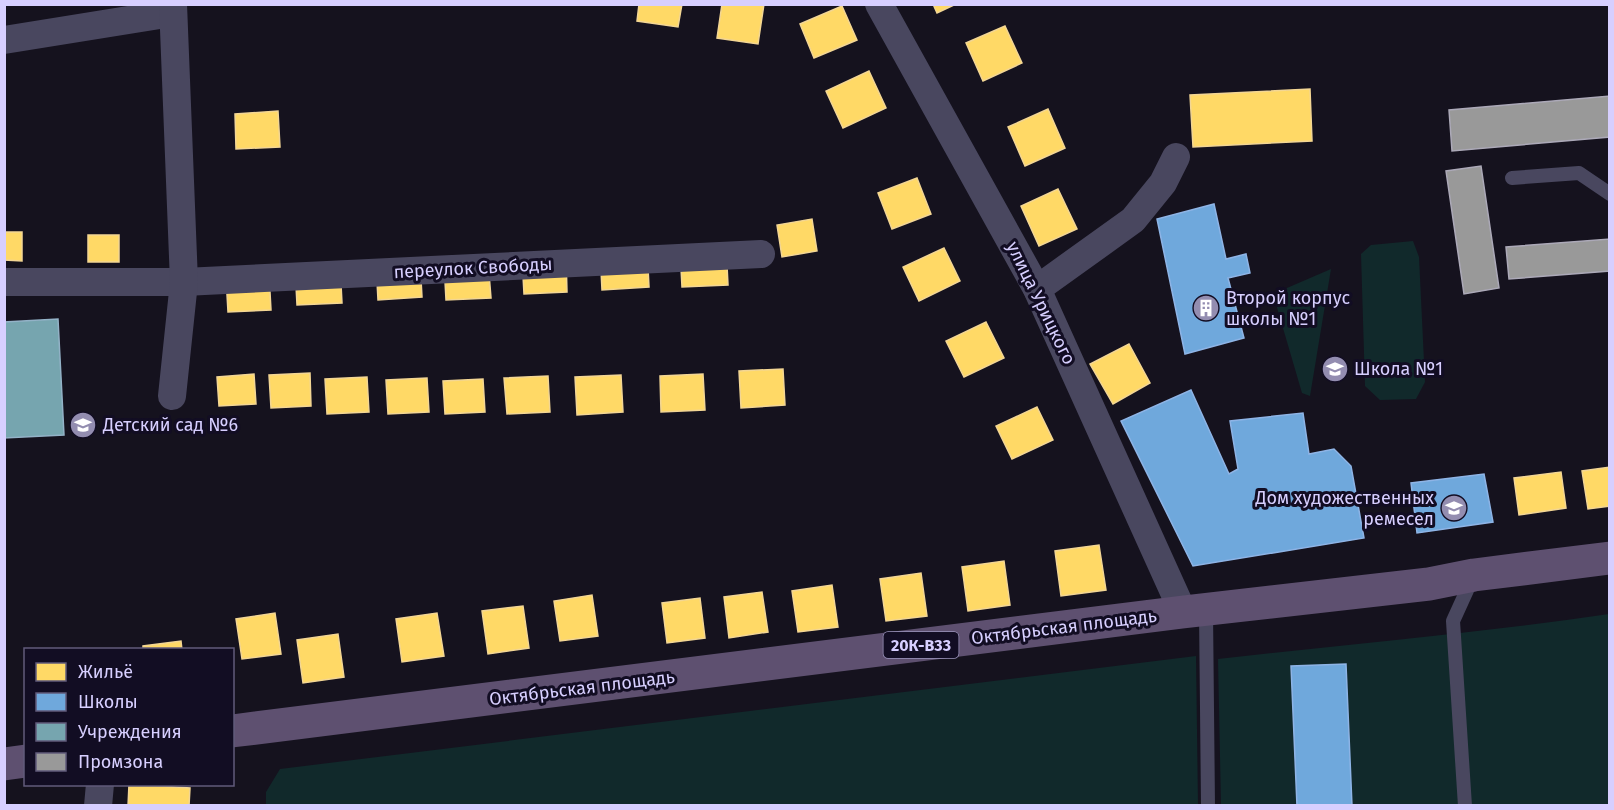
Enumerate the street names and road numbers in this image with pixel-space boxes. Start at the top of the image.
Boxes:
street label: улица Урицкого [1002,238,1080,368]
street label: переулок Свободы [393,253,553,283]
street label: Октябрьская площадь [970,605,1158,649]
road number: 20К-В33 [884,632,958,658]
street label: Октябрьская площадь [488,666,676,710]

